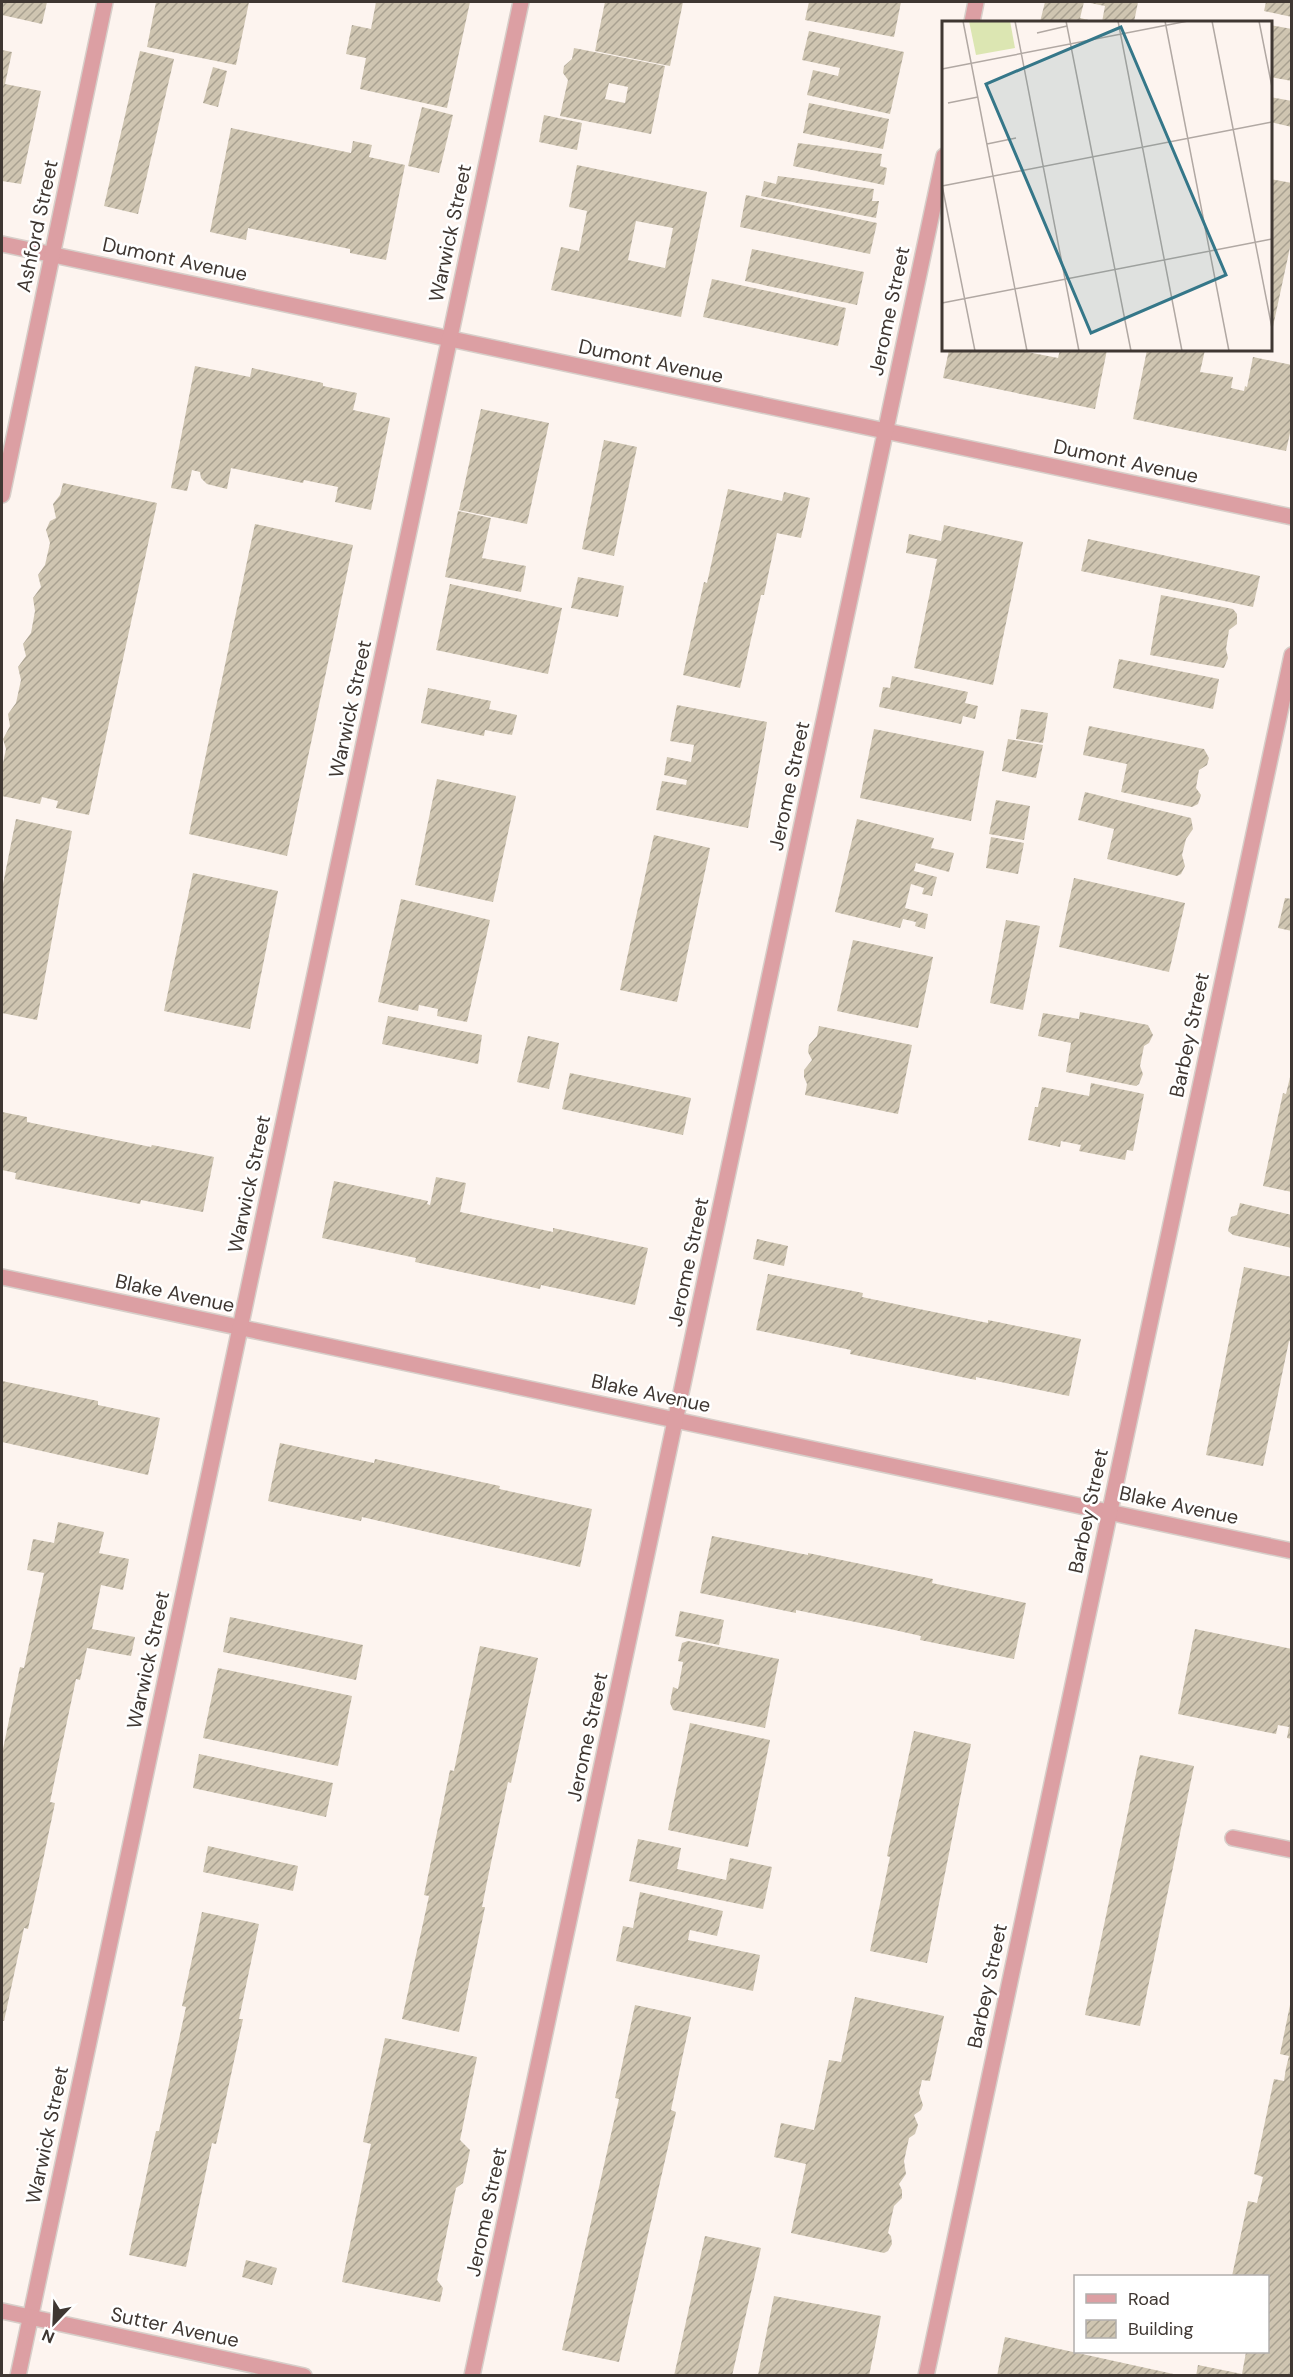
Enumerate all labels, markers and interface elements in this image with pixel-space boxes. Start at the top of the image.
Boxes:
inset map [942,21,1272,351]
street label: Ashford Street [10,157,64,295]
street label: Warwick Street [423,162,477,304]
street label: Dumont Avenue [100,231,250,287]
street label: Jerome Street [863,244,915,378]
street label: Dumont Avenue [576,333,726,389]
street label: Dumont Avenue [1051,433,1201,489]
street label: Warwick Street [323,638,377,780]
street label: Jerome Street [763,719,815,853]
street label: Barbey Street [1163,970,1215,1100]
street label: Warwick Street [222,1113,276,1255]
street label: Jerome Street [662,1195,714,1329]
street label: Blake Avenue [113,1268,237,1318]
street label: Blake Avenue [589,1368,713,1418]
street label: Barbey Street [1062,1446,1114,1576]
street label: Blake Avenue [1117,1480,1241,1530]
street label: Warwick Street [121,1589,175,1731]
street label: Jerome Street [561,1670,613,1804]
street label: Barbey Street [961,1921,1013,2051]
street label: Warwick Street [20,2064,74,2206]
street label: Jerome Street [460,2145,512,2279]
legend [1074,2275,1269,2353]
text: Road [1128,2287,1170,2311]
north arrow [24,2293,84,2353]
street label: Sutter Avenue [108,2301,242,2353]
text: Building [1128,2317,1193,2341]
text: N [39,2324,58,2348]

